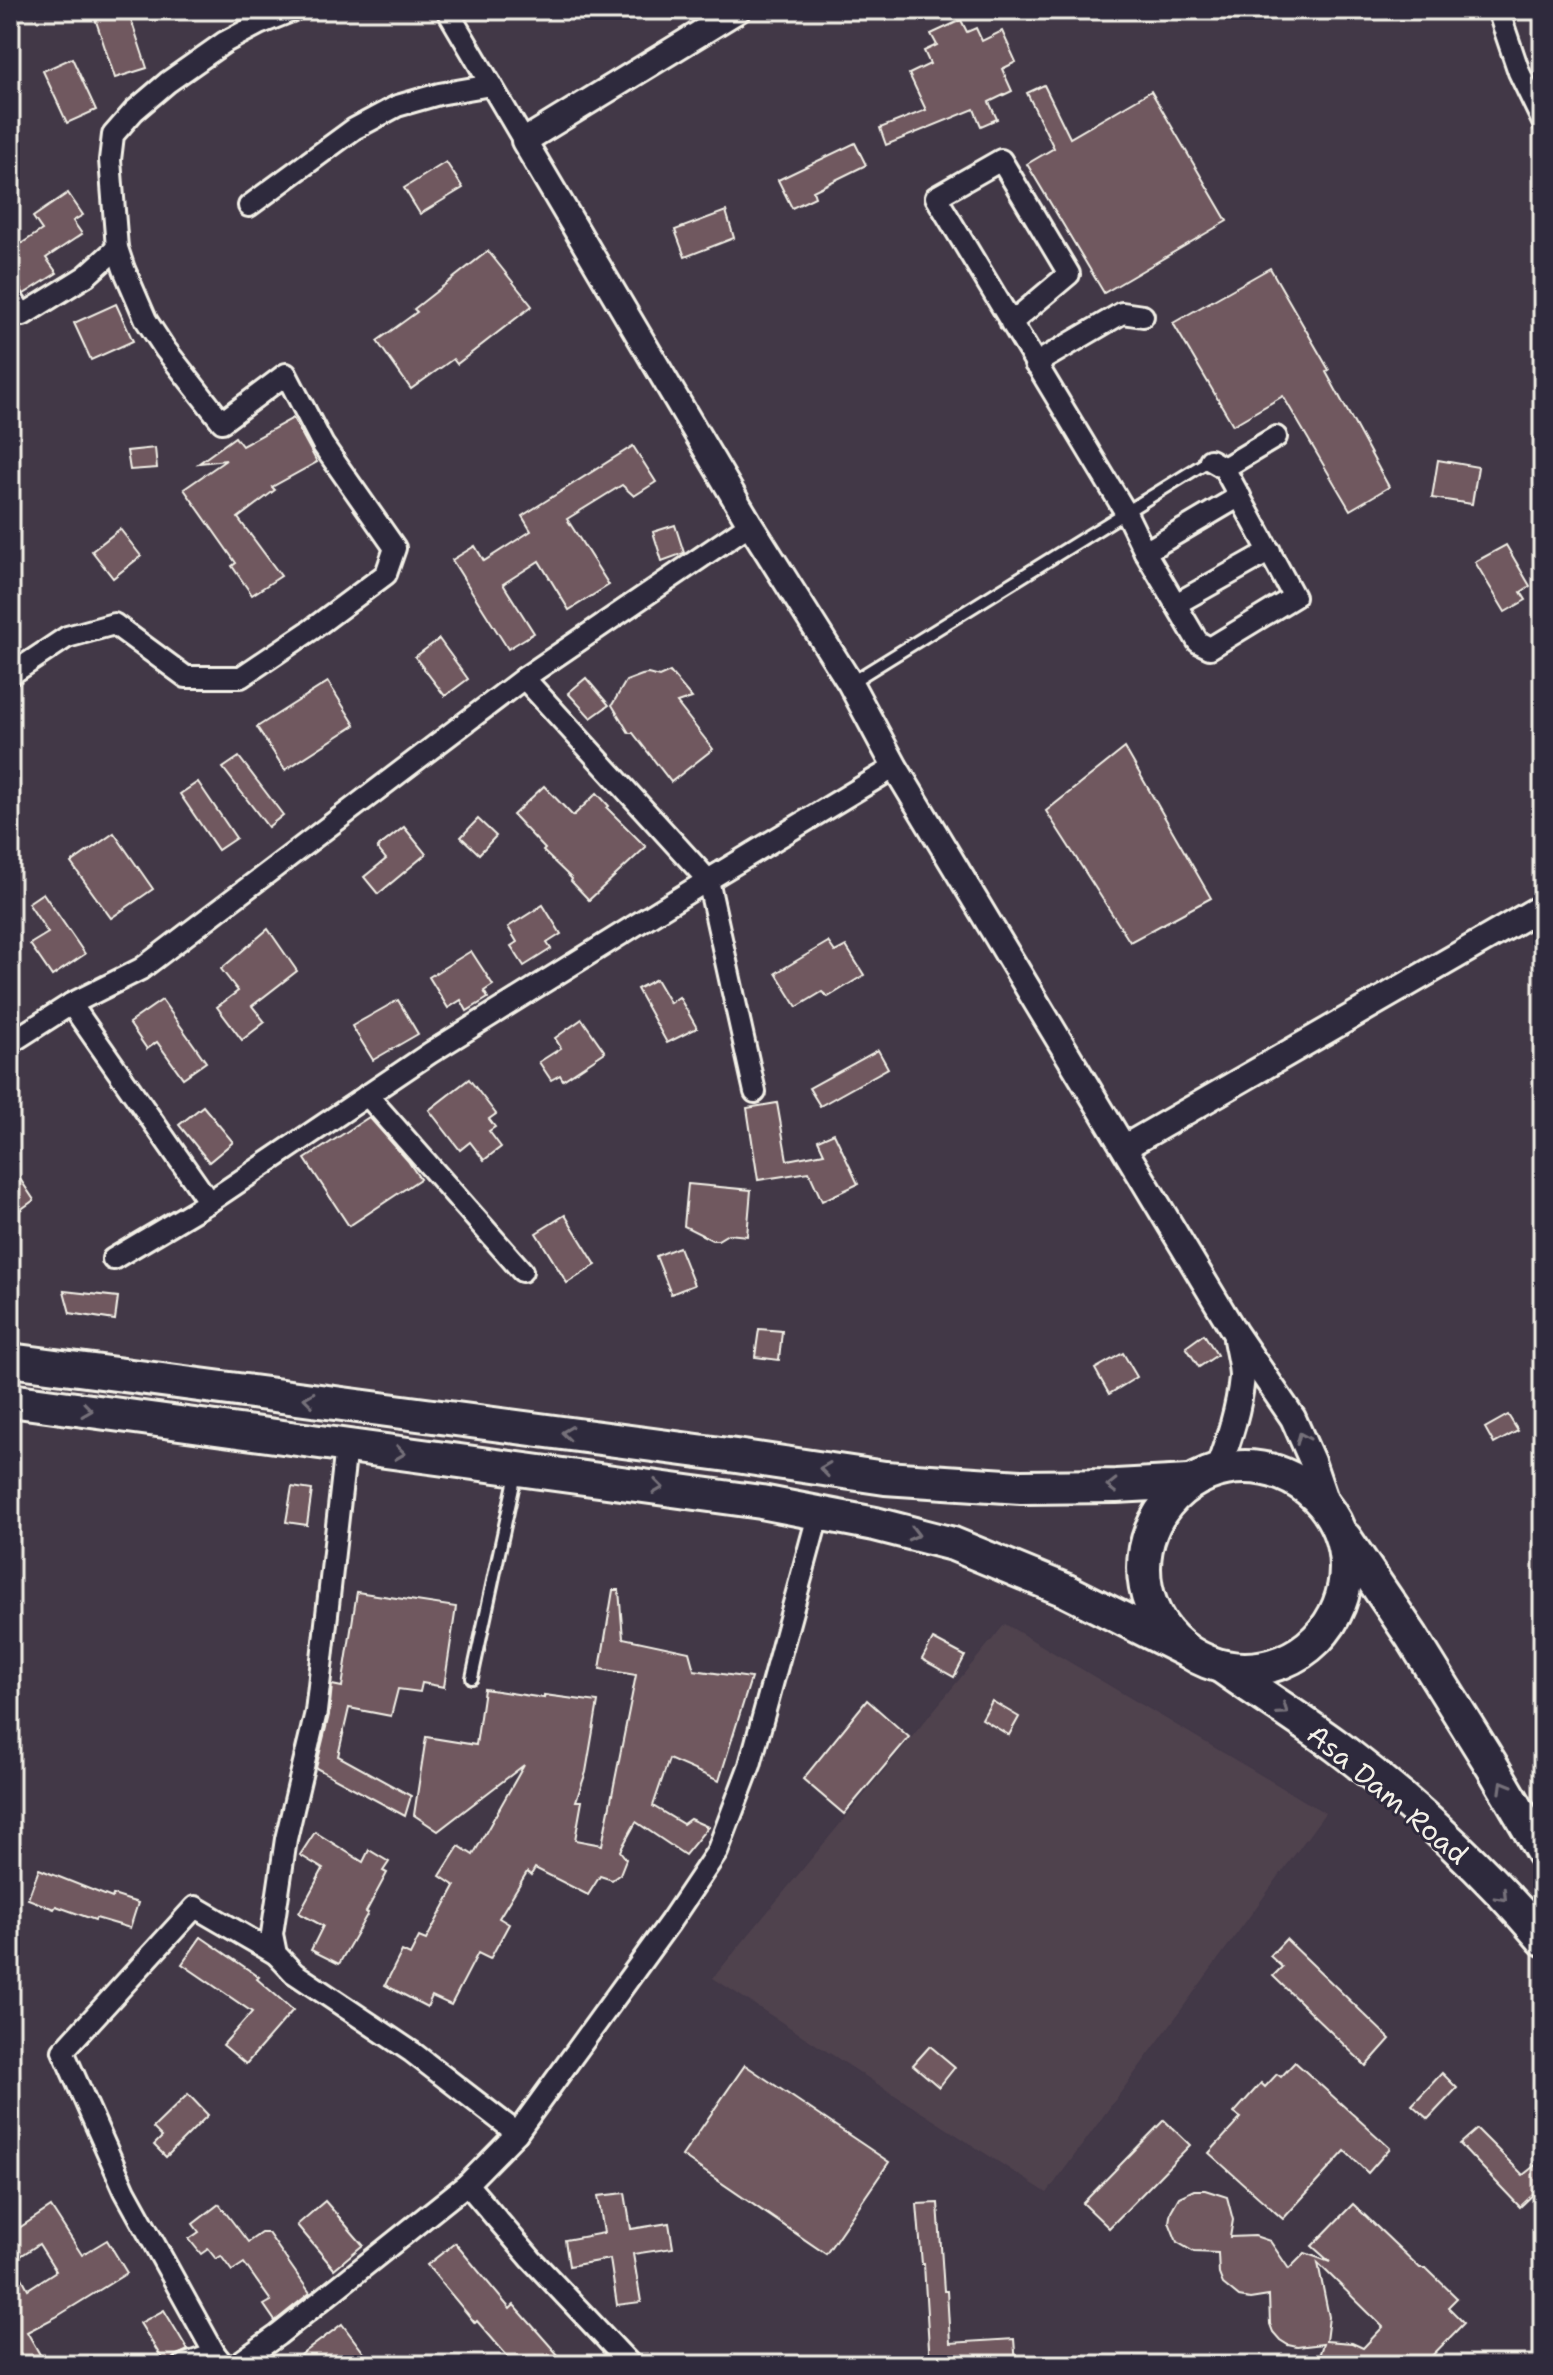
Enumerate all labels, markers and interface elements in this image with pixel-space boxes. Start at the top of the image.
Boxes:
one-way arrow [302,1391,316,1408]
one-way arrow [81,1402,94,1419]
one-way arrow [560,1425,574,1442]
one-way arrow [1295,1431,1311,1446]
one-way arrow [394,1444,407,1461]
one-way arrow [818,1461,831,1478]
one-way arrow [1105,1477,1118,1495]
one-way arrow [651,1478,665,1495]
one-way arrow [906,1525,920,1541]
one-way arrow [1275,1700,1289,1715]
street label: Asa Dam Road [1299,1715,1477,1873]
one-way arrow [1498,1780,1514,1795]
one-way arrow [1493,1886,1507,1901]

